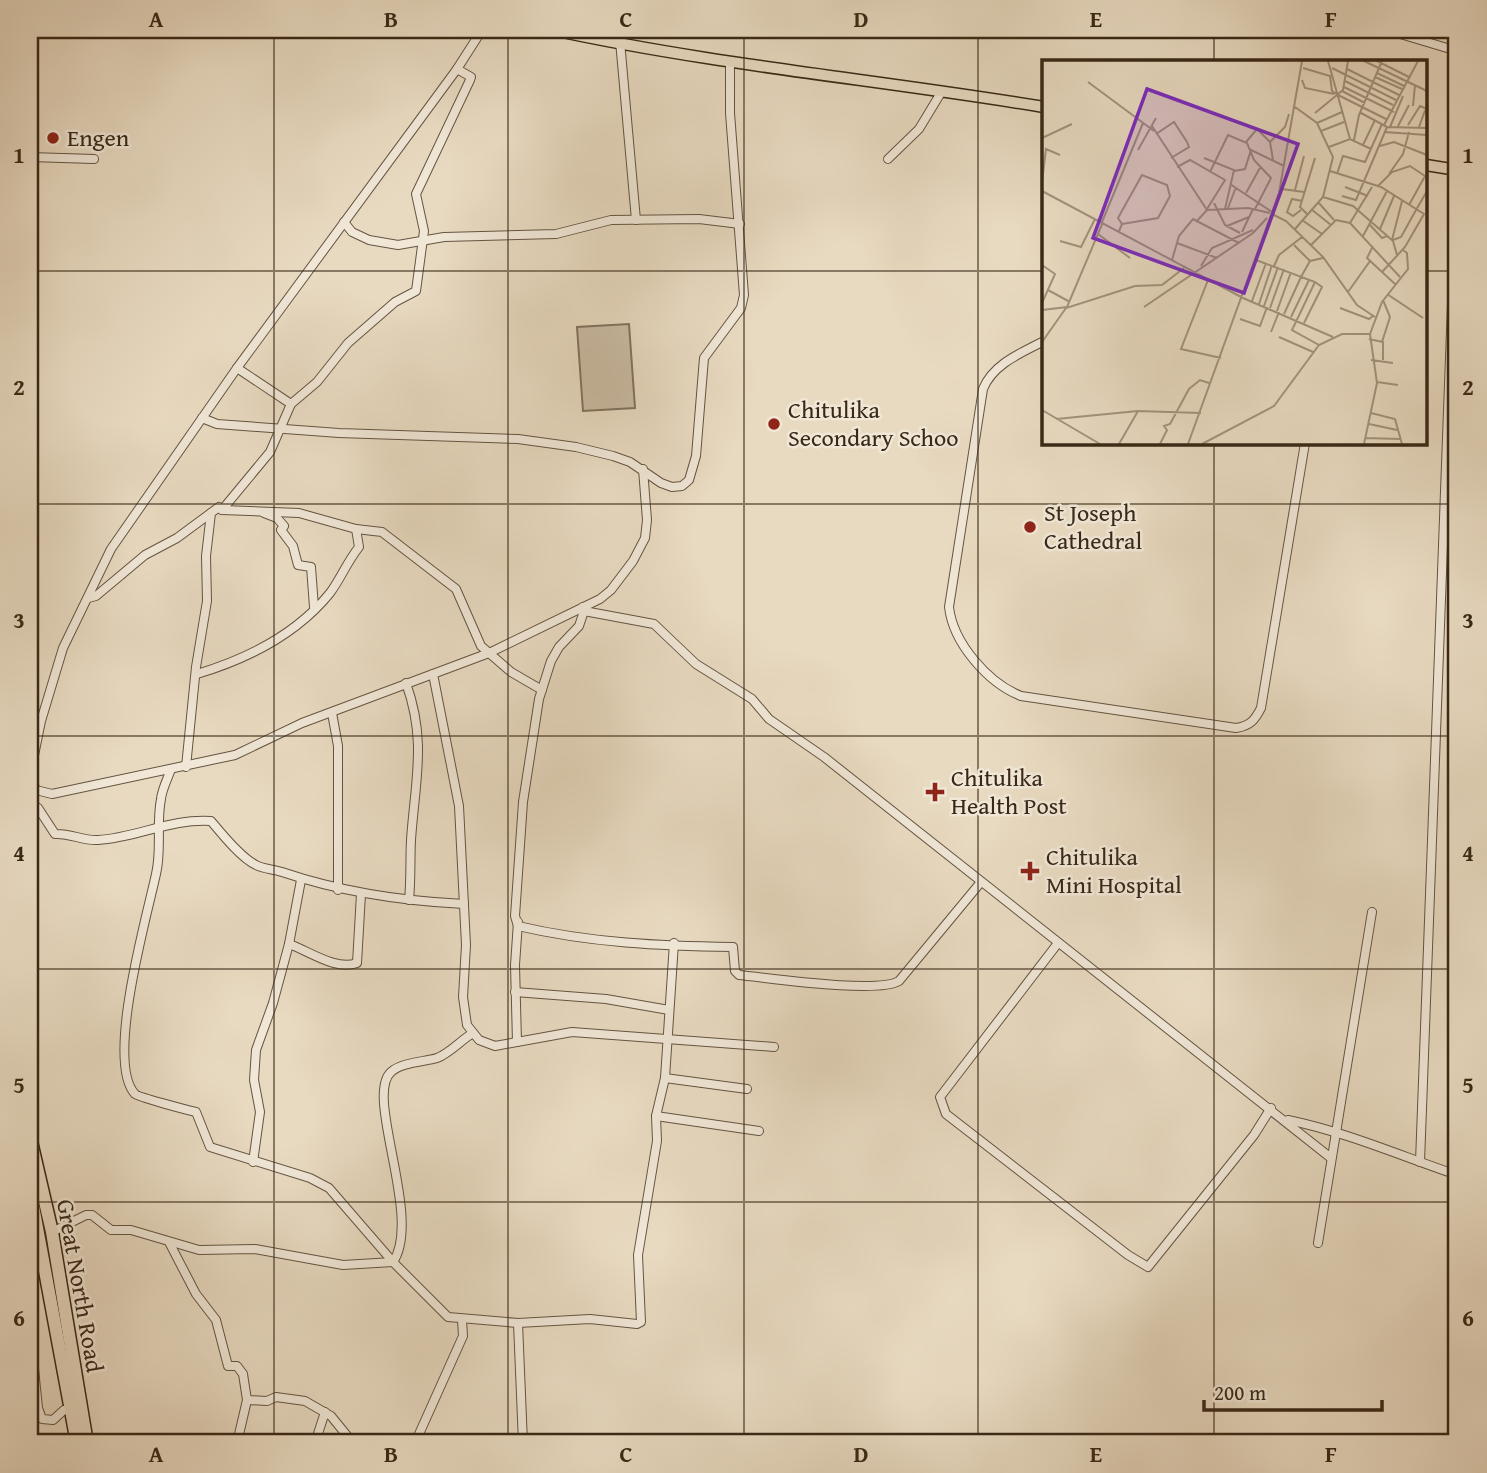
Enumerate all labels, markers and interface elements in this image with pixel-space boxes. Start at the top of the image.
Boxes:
text: A [149,2,164,35]
text: B [384,2,398,35]
text: C [619,2,633,35]
text: D [854,2,869,35]
text: E [1090,2,1102,35]
text: F [1325,2,1337,35]
inset map [1042,60,1428,444]
place label: Engen [67,120,130,155]
marker: Engen [45,130,61,146]
text: 1 [13,138,25,171]
text: 1 [1462,138,1474,171]
text: 2 [13,370,25,403]
text: 2 [1462,370,1474,403]
place label: Chitulika Secondary Schoo [788,392,959,455]
marker: Chitulika Secondary Schoo [766,416,782,432]
place label: St Joseph Cathedral [1044,495,1142,558]
marker: St Joseph Cathedral [1022,519,1038,535]
text: 3 [13,603,25,636]
text: 3 [1462,603,1474,636]
place label: Chitulika Health Post [951,760,1067,823]
marker: Chitulika Health Post [925,782,945,802]
text: 4 [13,836,25,869]
text: 4 [1462,836,1474,869]
place label: Chitulika Mini Hospital [1046,839,1182,902]
marker: Chitulika Mini Hospital [1020,861,1040,881]
text: 5 [13,1068,25,1101]
text: 5 [1462,1068,1474,1101]
street label: Great North Road [48,1197,113,1375]
text: 6 [13,1301,25,1334]
text: 6 [1462,1301,1474,1334]
scale bar [1204,1368,1382,1412]
text: 200 m [1214,1377,1266,1408]
text: A [149,1437,164,1470]
text: B [384,1437,398,1470]
text: C [619,1437,633,1470]
text: D [854,1437,869,1470]
text: E [1090,1437,1102,1470]
text: F [1325,1437,1337,1470]

